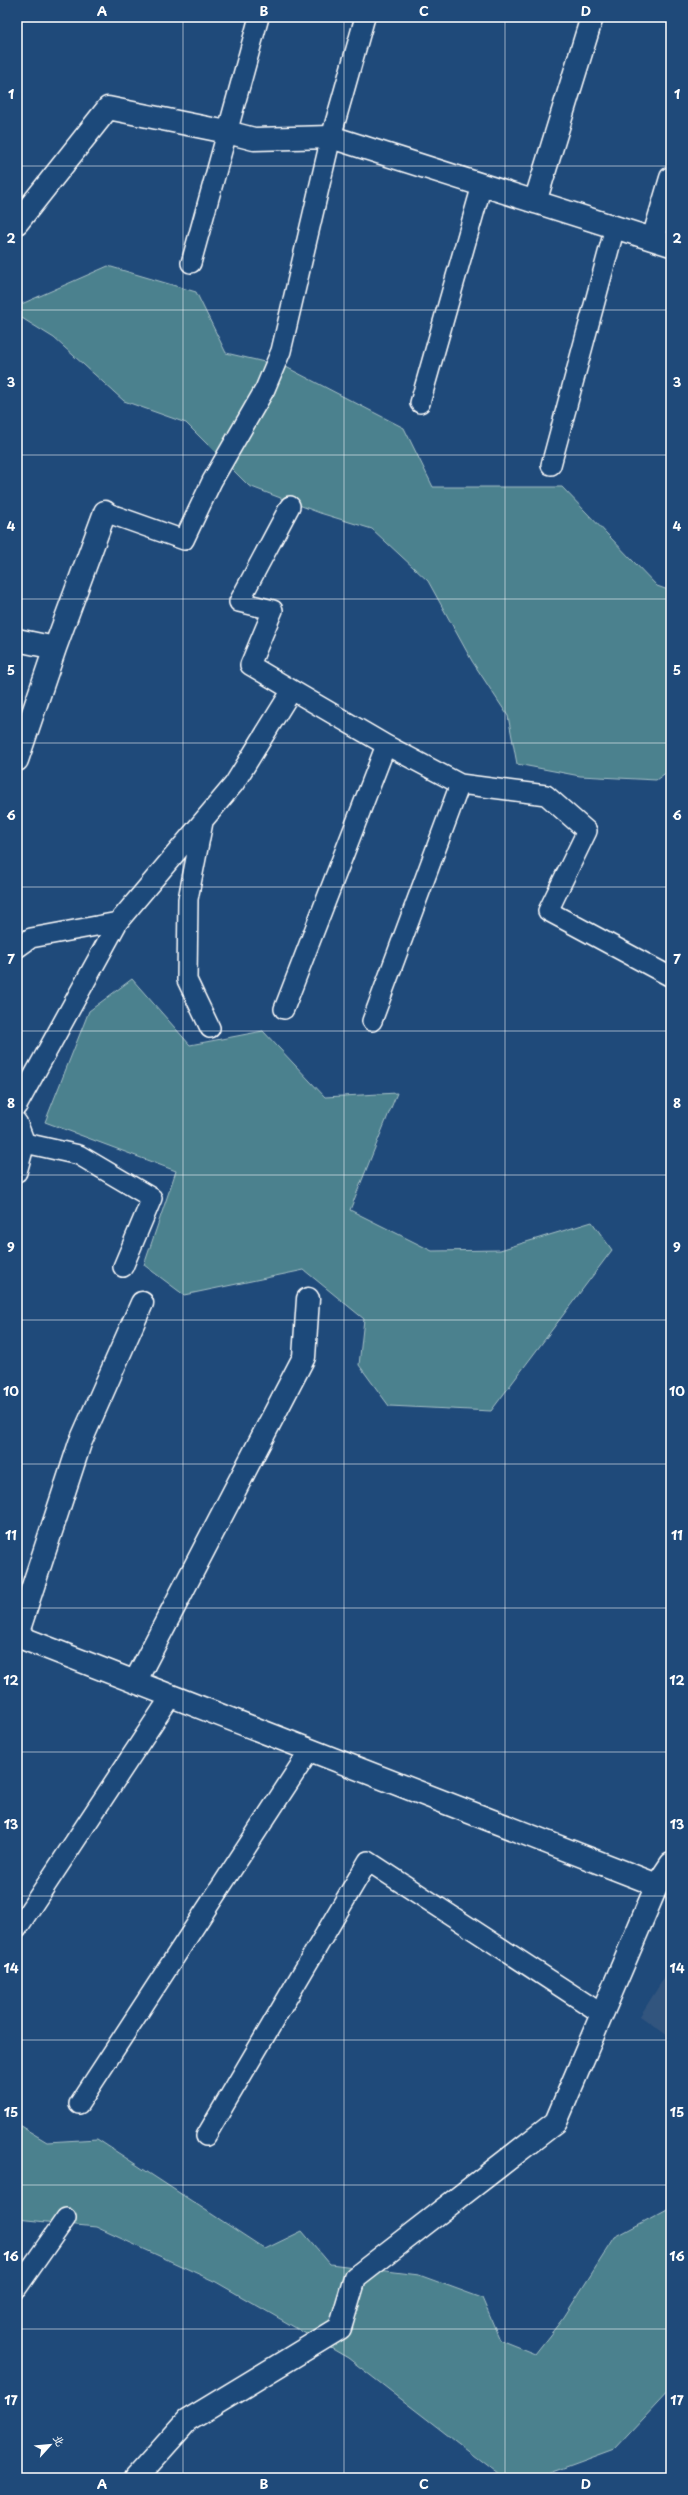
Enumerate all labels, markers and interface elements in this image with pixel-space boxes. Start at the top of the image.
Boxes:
text: A [97,1,107,20]
text: B [260,1,269,20]
text: C [419,1,429,20]
text: D [581,1,591,20]
text: 1 [8,84,14,103]
text: 1 [674,84,680,103]
text: 2 [6,228,16,247]
text: 2 [672,228,682,247]
text: 3 [7,372,16,391]
text: 3 [673,372,682,391]
text: 4 [7,516,16,535]
text: 4 [673,516,682,535]
text: 5 [7,660,15,679]
text: 5 [673,660,681,679]
text: 6 [6,805,16,824]
text: 6 [672,805,682,824]
text: 7 [7,949,15,968]
text: 7 [673,949,681,968]
text: 8 [7,1093,15,1112]
text: 8 [673,1093,681,1112]
text: 9 [7,1237,15,1256]
text: 9 [673,1237,681,1256]
text: 10 [3,1381,19,1400]
text: 10 [669,1381,685,1400]
text: 11 [5,1525,17,1544]
text: 11 [671,1525,683,1544]
text: 12 [3,1670,19,1689]
text: 12 [669,1670,685,1689]
text: 13 [4,1814,19,1833]
text: 13 [670,1814,685,1833]
text: 14 [3,1958,19,1977]
text: 14 [669,1958,685,1977]
text: 15 [4,2102,18,2121]
text: 15 [670,2102,684,2121]
text: 16 [3,2246,19,2265]
text: 16 [669,2246,685,2265]
text: 17 [4,2390,18,2409]
text: 17 [670,2390,684,2409]
north arrow [30,2425,70,2465]
text: 北 [49,2431,69,2449]
text: A [97,2474,107,2493]
text: B [260,2474,269,2493]
text: C [419,2474,429,2493]
text: D [581,2474,591,2493]

